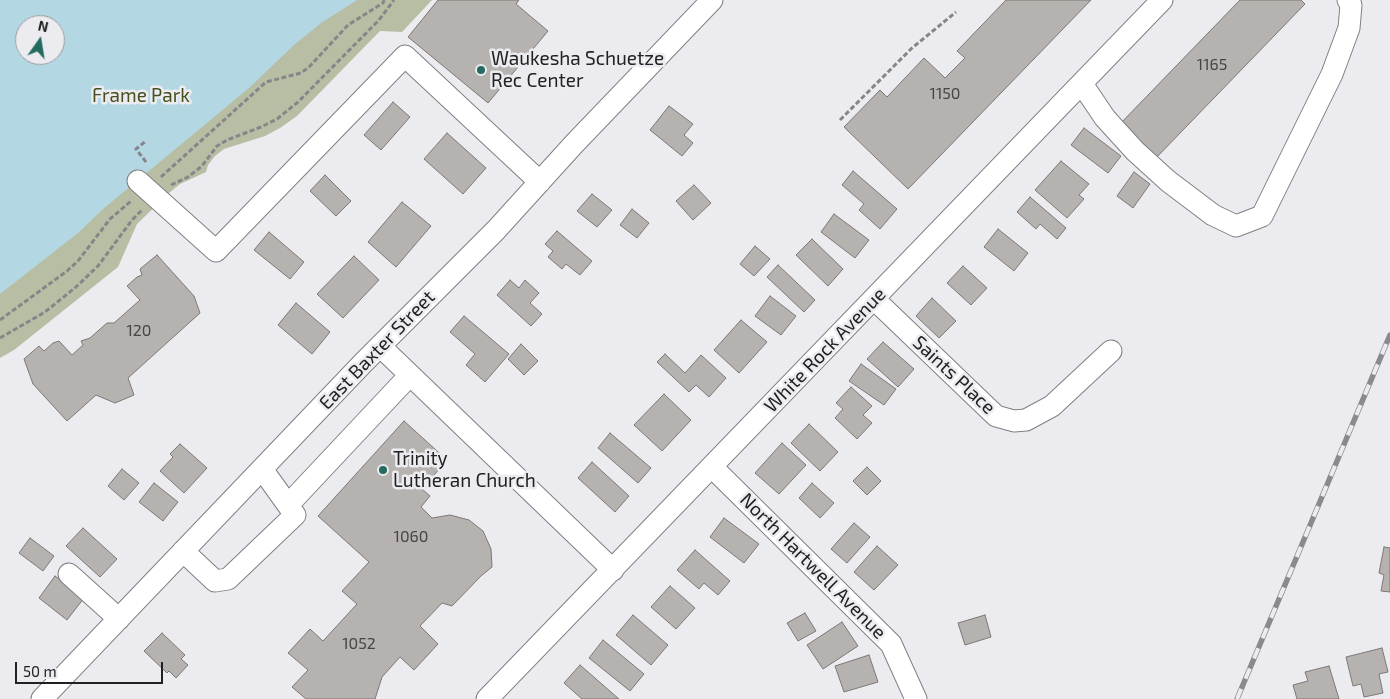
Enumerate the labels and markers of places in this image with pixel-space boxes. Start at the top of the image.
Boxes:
place label: Waukesha Schuetze Rec Center [491,48,664,92]
marker: Waukesha Schuetze Rec Center [475,64,487,76]
place label: Trinity Lutheran Church [393,448,536,492]
marker: Trinity Lutheran Church [377,464,389,476]

